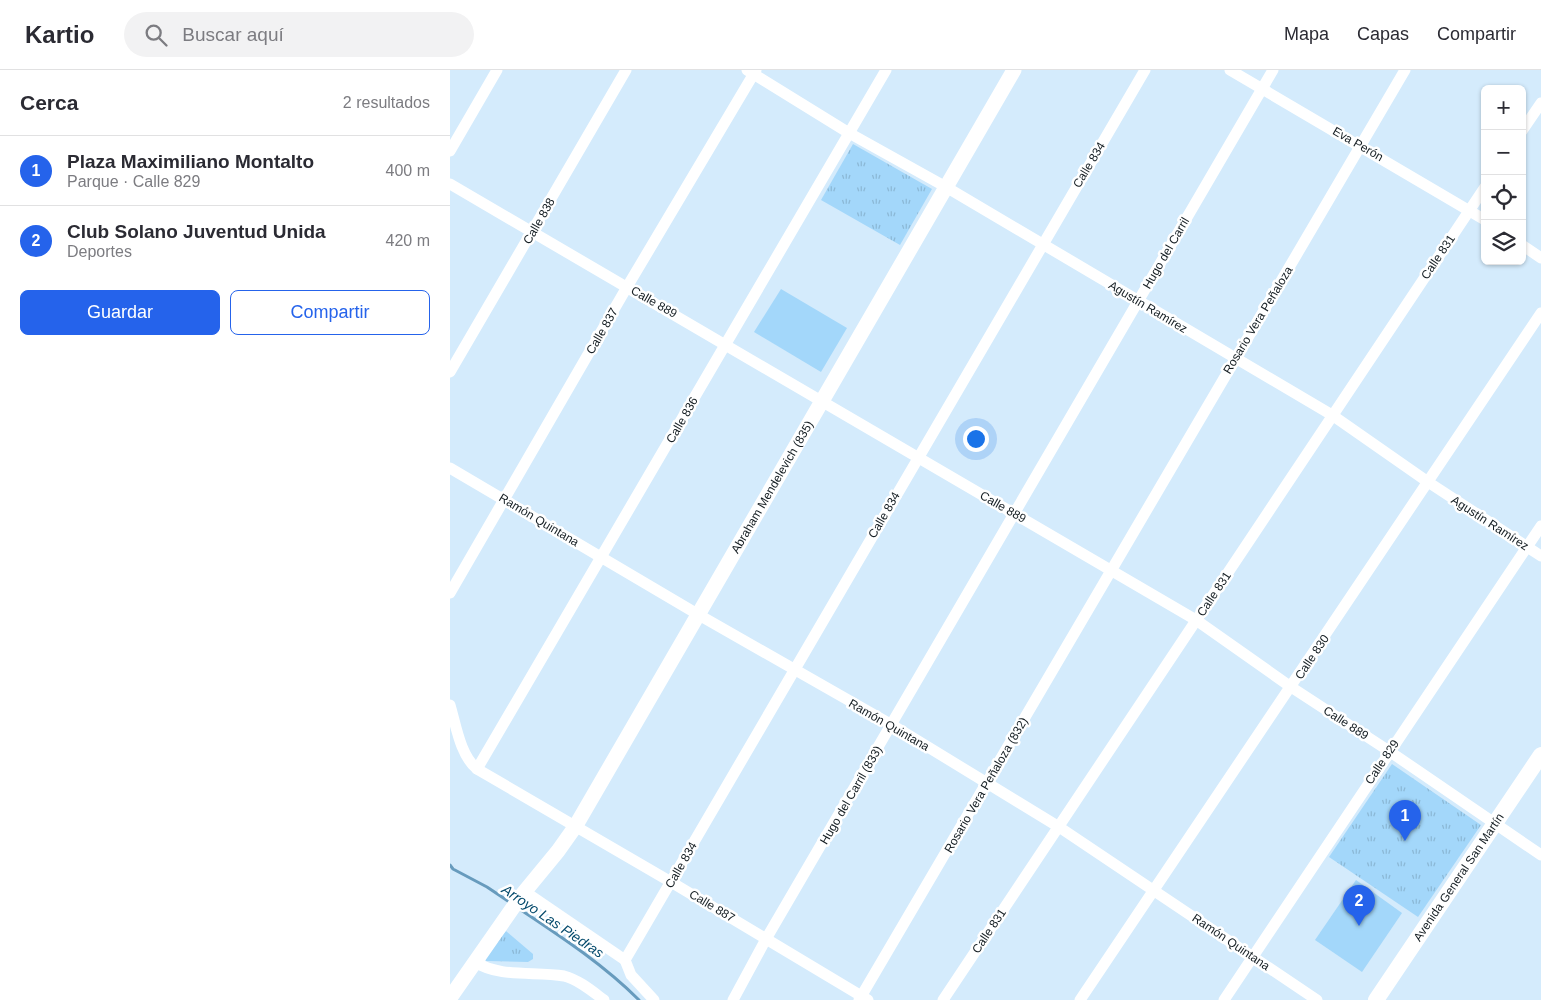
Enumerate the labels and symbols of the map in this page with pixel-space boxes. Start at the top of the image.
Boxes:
street label: Eva Perón [1330,124,1386,164]
street label: Calle 834 [1070,139,1108,190]
street label: Calle 838 [520,195,558,246]
street label: Hugo del Carril [1140,215,1192,291]
street label: Calle 831 [1418,232,1458,282]
street label: Rosario Vera Peñaloza [1220,264,1296,376]
street label: Agustín Ramírez [1106,278,1190,336]
street label: Calle 889 [629,283,680,321]
street label: Calle 837 [583,305,621,356]
street label: Calle 836 [663,394,701,445]
street label: Abraham Mendelevich (835) [728,418,816,556]
your location [963,426,989,452]
street label: Calle 889 [978,488,1029,526]
street label: Calle 834 [865,489,903,540]
street label: Ramón Quintana [497,491,582,550]
street label: Agustín Ramírez [1449,493,1531,553]
street label: Calle 831 [1194,569,1234,619]
street label: Calle 830 [1292,632,1332,682]
street label: Ramón Quintana [846,696,932,754]
street label: Calle 889 [1321,703,1371,743]
street label: Rosario Vera Peñaloza (832) [941,715,1031,855]
street label: Calle 829 [1362,737,1402,787]
street label: Hugo del Carril (833) [817,743,885,847]
pin: 1 [1389,800,1421,841]
street label: Avenida General San Martín [1411,811,1507,944]
street label: Calle 834 [662,839,700,890]
water label: Arroyo Las Piedras [498,881,607,961]
pin: 2 [1343,885,1375,926]
street label: Calle 887 [687,887,738,925]
street label: Calle 831 [969,906,1009,956]
street label: Ramón Quintana [1189,911,1273,973]

